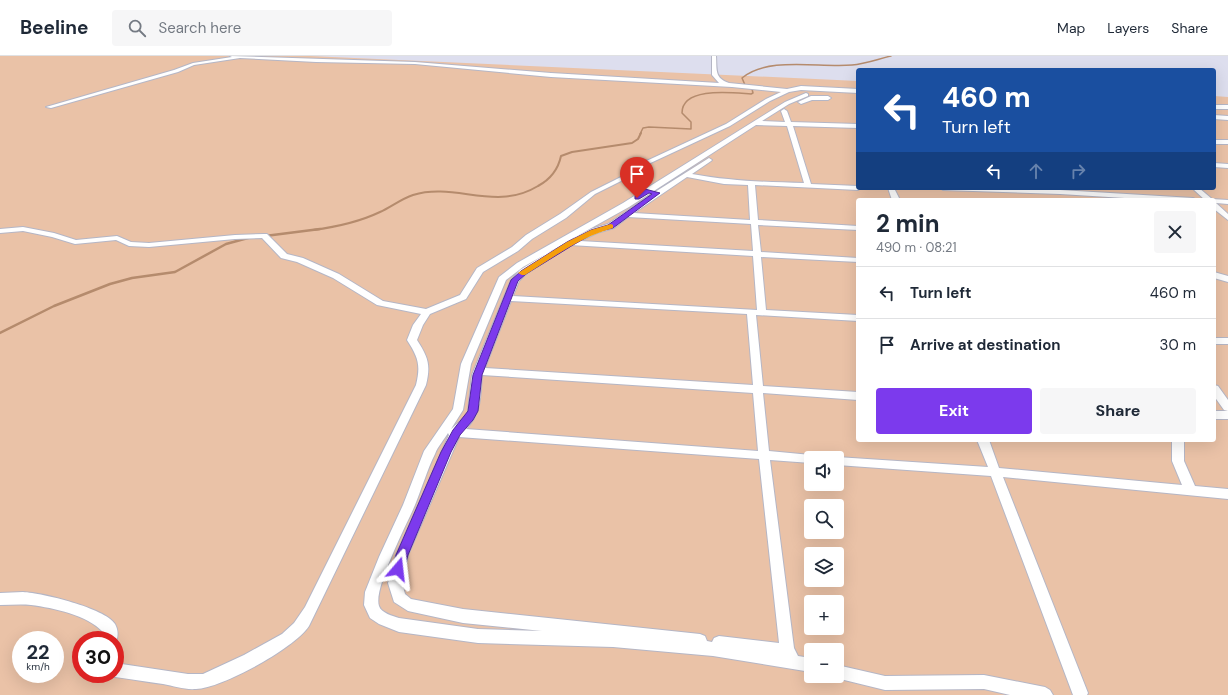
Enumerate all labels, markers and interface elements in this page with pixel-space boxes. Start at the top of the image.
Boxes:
search box [112,10,392,46]
text: Beeline [20,15,88,40]
icon: search [126,17,148,39]
text: Search here [158,18,241,38]
text: Map [1057,19,1085,37]
text: Layers [1107,19,1149,37]
text: Share [1171,19,1208,37]
text: 460 m [942,79,1031,116]
icon: left [876,84,928,136]
text: Turn left [942,115,1011,139]
pin [620,157,654,198]
icon: left [983,160,1005,182]
icon: ahead [1025,160,1047,182]
icon: right [1067,160,1089,182]
icon: arrive [626,163,648,185]
text: 2 min [876,208,939,239]
button: close [1154,211,1196,253]
text: 490 m · 08:21 [876,239,956,256]
icon: left [876,282,898,304]
text: Turn left [910,283,971,303]
text: 460 m [1150,283,1196,303]
icon: arrive [876,334,898,356]
text: Arrive at destination [910,335,1061,355]
text: 30 m [1160,335,1196,355]
button: Exit [876,388,1032,434]
button: Share [1040,388,1196,434]
map controls [804,451,844,683]
button: sound [804,451,844,491]
button: search [804,499,844,539]
button: layers [804,547,844,587]
position arrow [377,548,419,590]
button: + [804,595,844,635]
speed limit sign: 30 [72,631,124,683]
text: 22 [26,639,50,665]
button: − [804,643,844,683]
text: km/h [26,660,50,673]

